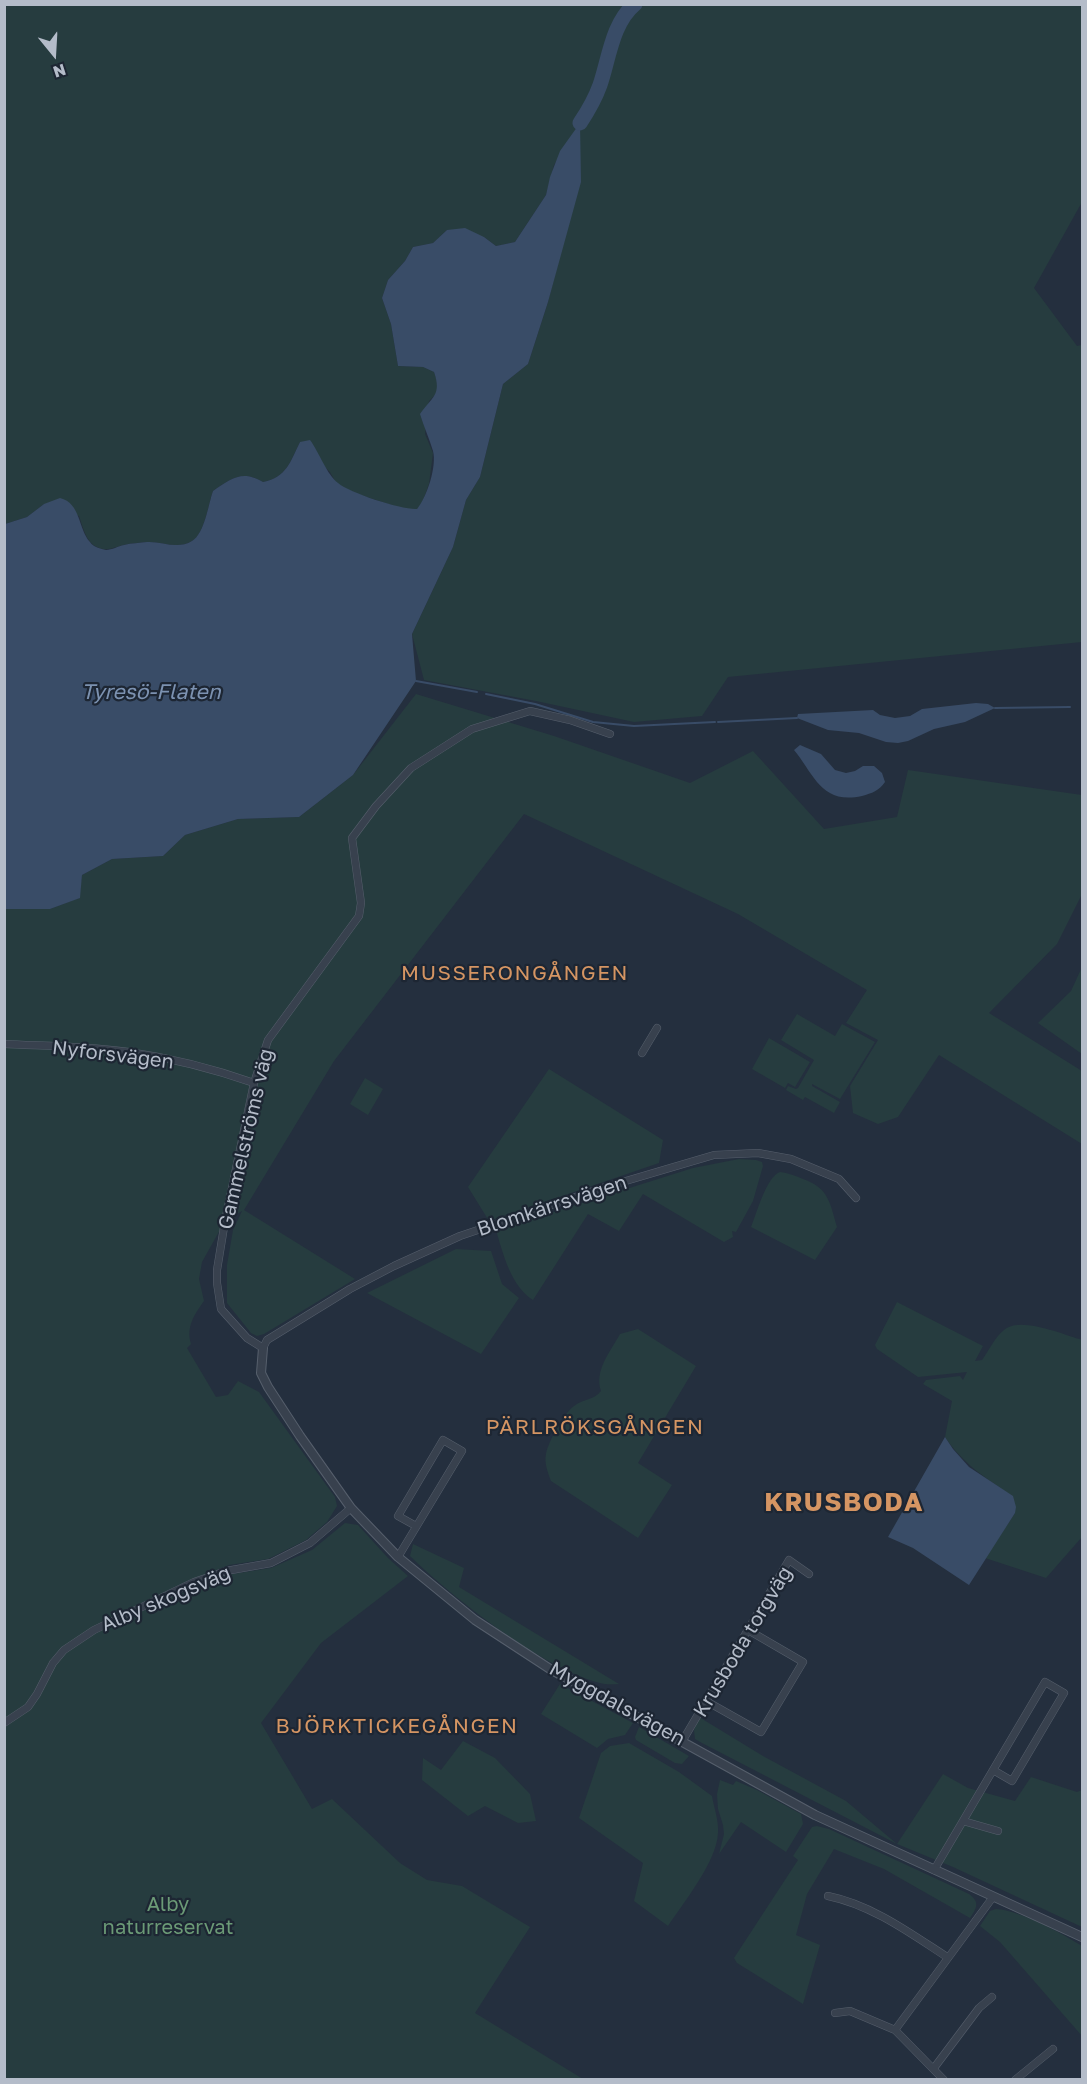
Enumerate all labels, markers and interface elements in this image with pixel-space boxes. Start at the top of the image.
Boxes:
north arrow [24,24,84,84]
text: N [51,60,68,83]
water label: Tyresö-Flaten [81,679,221,705]
district label: MUSSERONGÅNGEN [401,960,629,986]
street label: Nyforsvägen [51,1036,175,1074]
street label: Gammelströms väg [214,1046,278,1232]
street label: Blomkärrsvägen [474,1170,630,1242]
district label: PÄRLRÖKSGÅNGEN [486,1414,704,1440]
district label: KRUSBODA [764,1487,924,1519]
street label: Alby skogsväg [98,1561,234,1637]
street label: Krusboda torgväg [689,1562,797,1722]
street label: Myggdalsvägen [545,1657,689,1751]
district label: BJÖRKTICKEGÅNGEN [275,1713,519,1739]
park label: Alby naturreservat [103,1893,233,1940]

